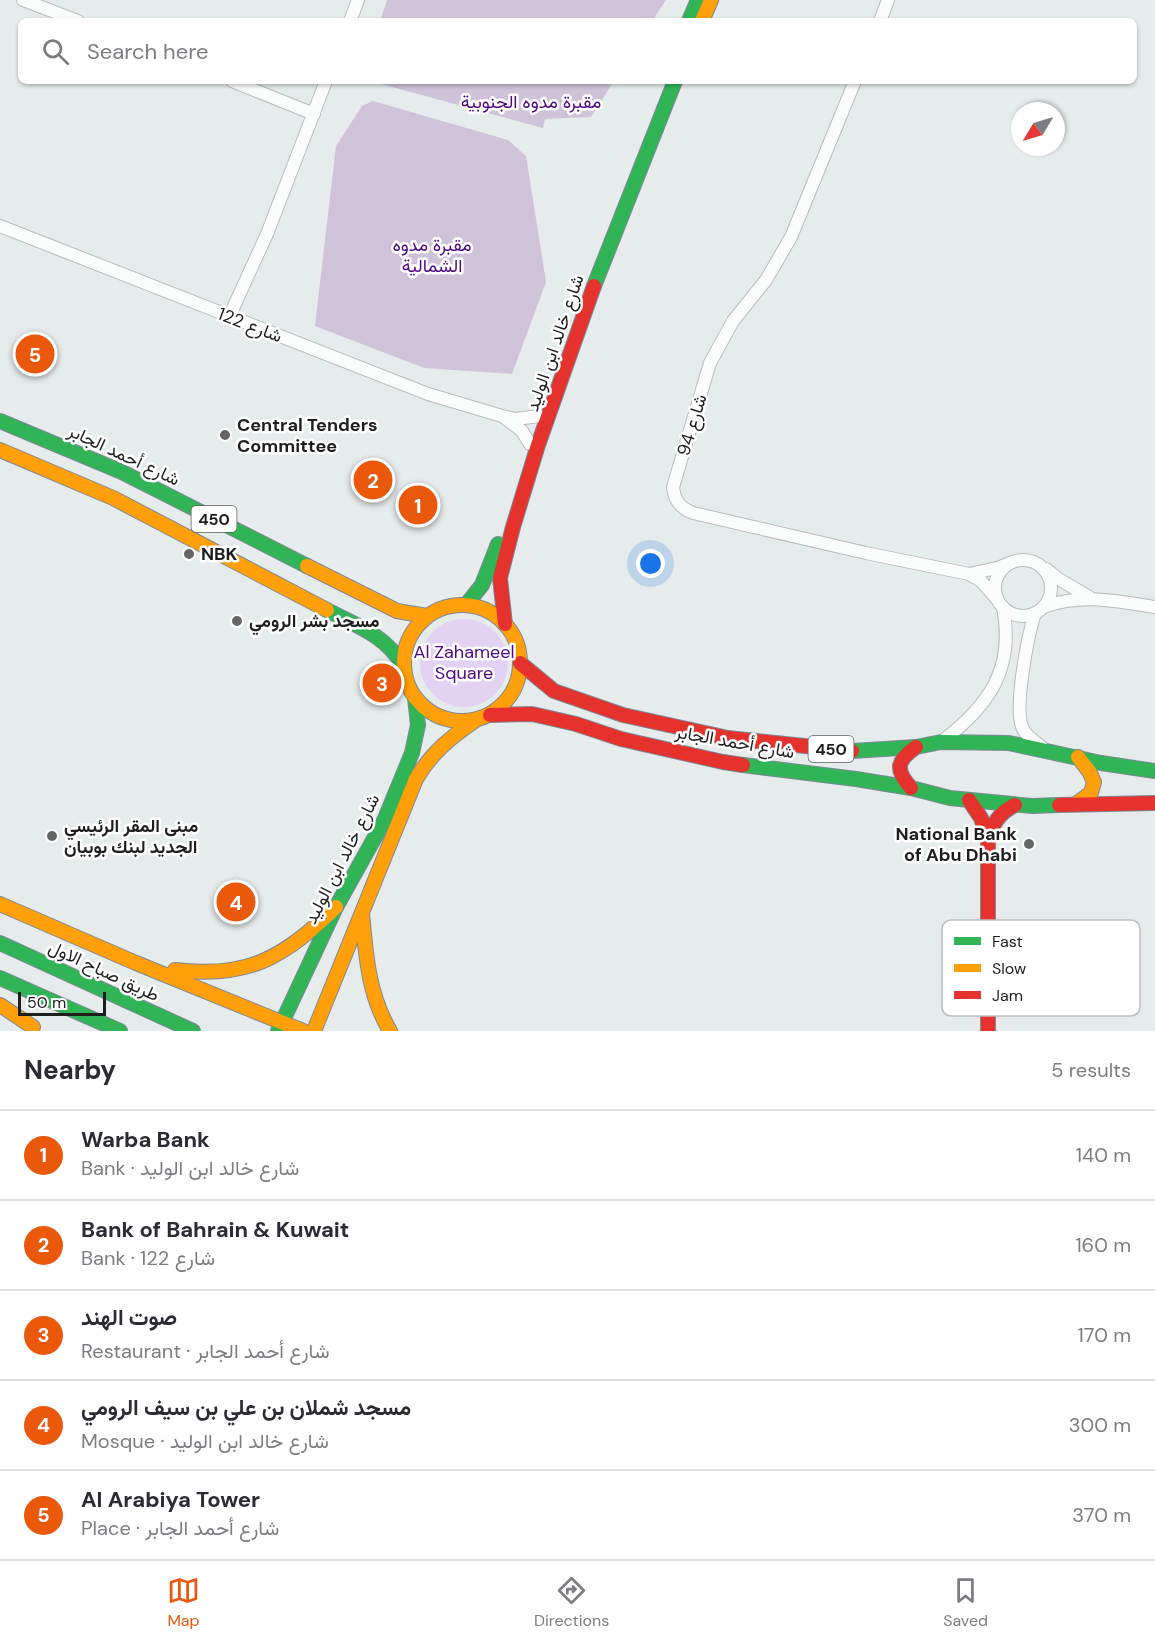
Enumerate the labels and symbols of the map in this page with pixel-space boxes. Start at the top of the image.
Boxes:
park label: مقبرة مدوه الجنوبية [461,90,601,114]
north arrow [1011,102,1065,156]
park label: مقبرة مدوه الشمالية [392,233,472,278]
street label: شارع خالد ابن الوليد [520,271,590,415]
street label: شارع 122 [214,302,286,348]
pin: 5 [15,332,54,376]
street label: شارع 94 [671,391,713,459]
place label: Central Tenders Committee [237,413,378,458]
street label: شارع أحمد الجابر [63,418,184,491]
marker: Central Tenders Committee [218,428,232,442]
pin: 2 [354,458,392,502]
pin: 1 [398,482,438,528]
road number: 450 [192,506,236,532]
place label: NBK [201,542,238,566]
marker: NBK [182,547,196,561]
your location [636,549,665,578]
place label: مسجد بشر الرومي [249,609,380,636]
marker: مسجد بشر الرومي [230,614,244,628]
park label: Al Zahameel Square [414,640,514,685]
pin: 3 [362,660,401,706]
street label: شارع أحمد الجابر [673,720,796,764]
road number: 450 [808,736,854,762]
street label: شارع خالد ابن الوليد [299,790,385,928]
place label: مبنى المقر الرئيسي الجديد لبنك بوبيان [64,814,198,859]
place label: National Bank of Abu Dhabi [895,822,1018,867]
marker: مبنى المقر الرئيسي الجديد لبنك بوبيان [45,829,59,843]
marker: National Bank of Abu Dhabi [1022,837,1036,851]
pin: 4 [216,880,256,924]
legend [942,920,1140,1016]
text: Fast [992,931,1023,952]
street label: طريق صباح الاول [45,935,163,1007]
text: Slow [992,958,1026,979]
text: Jam [992,985,1023,1006]
scale bar [18,989,106,1016]

